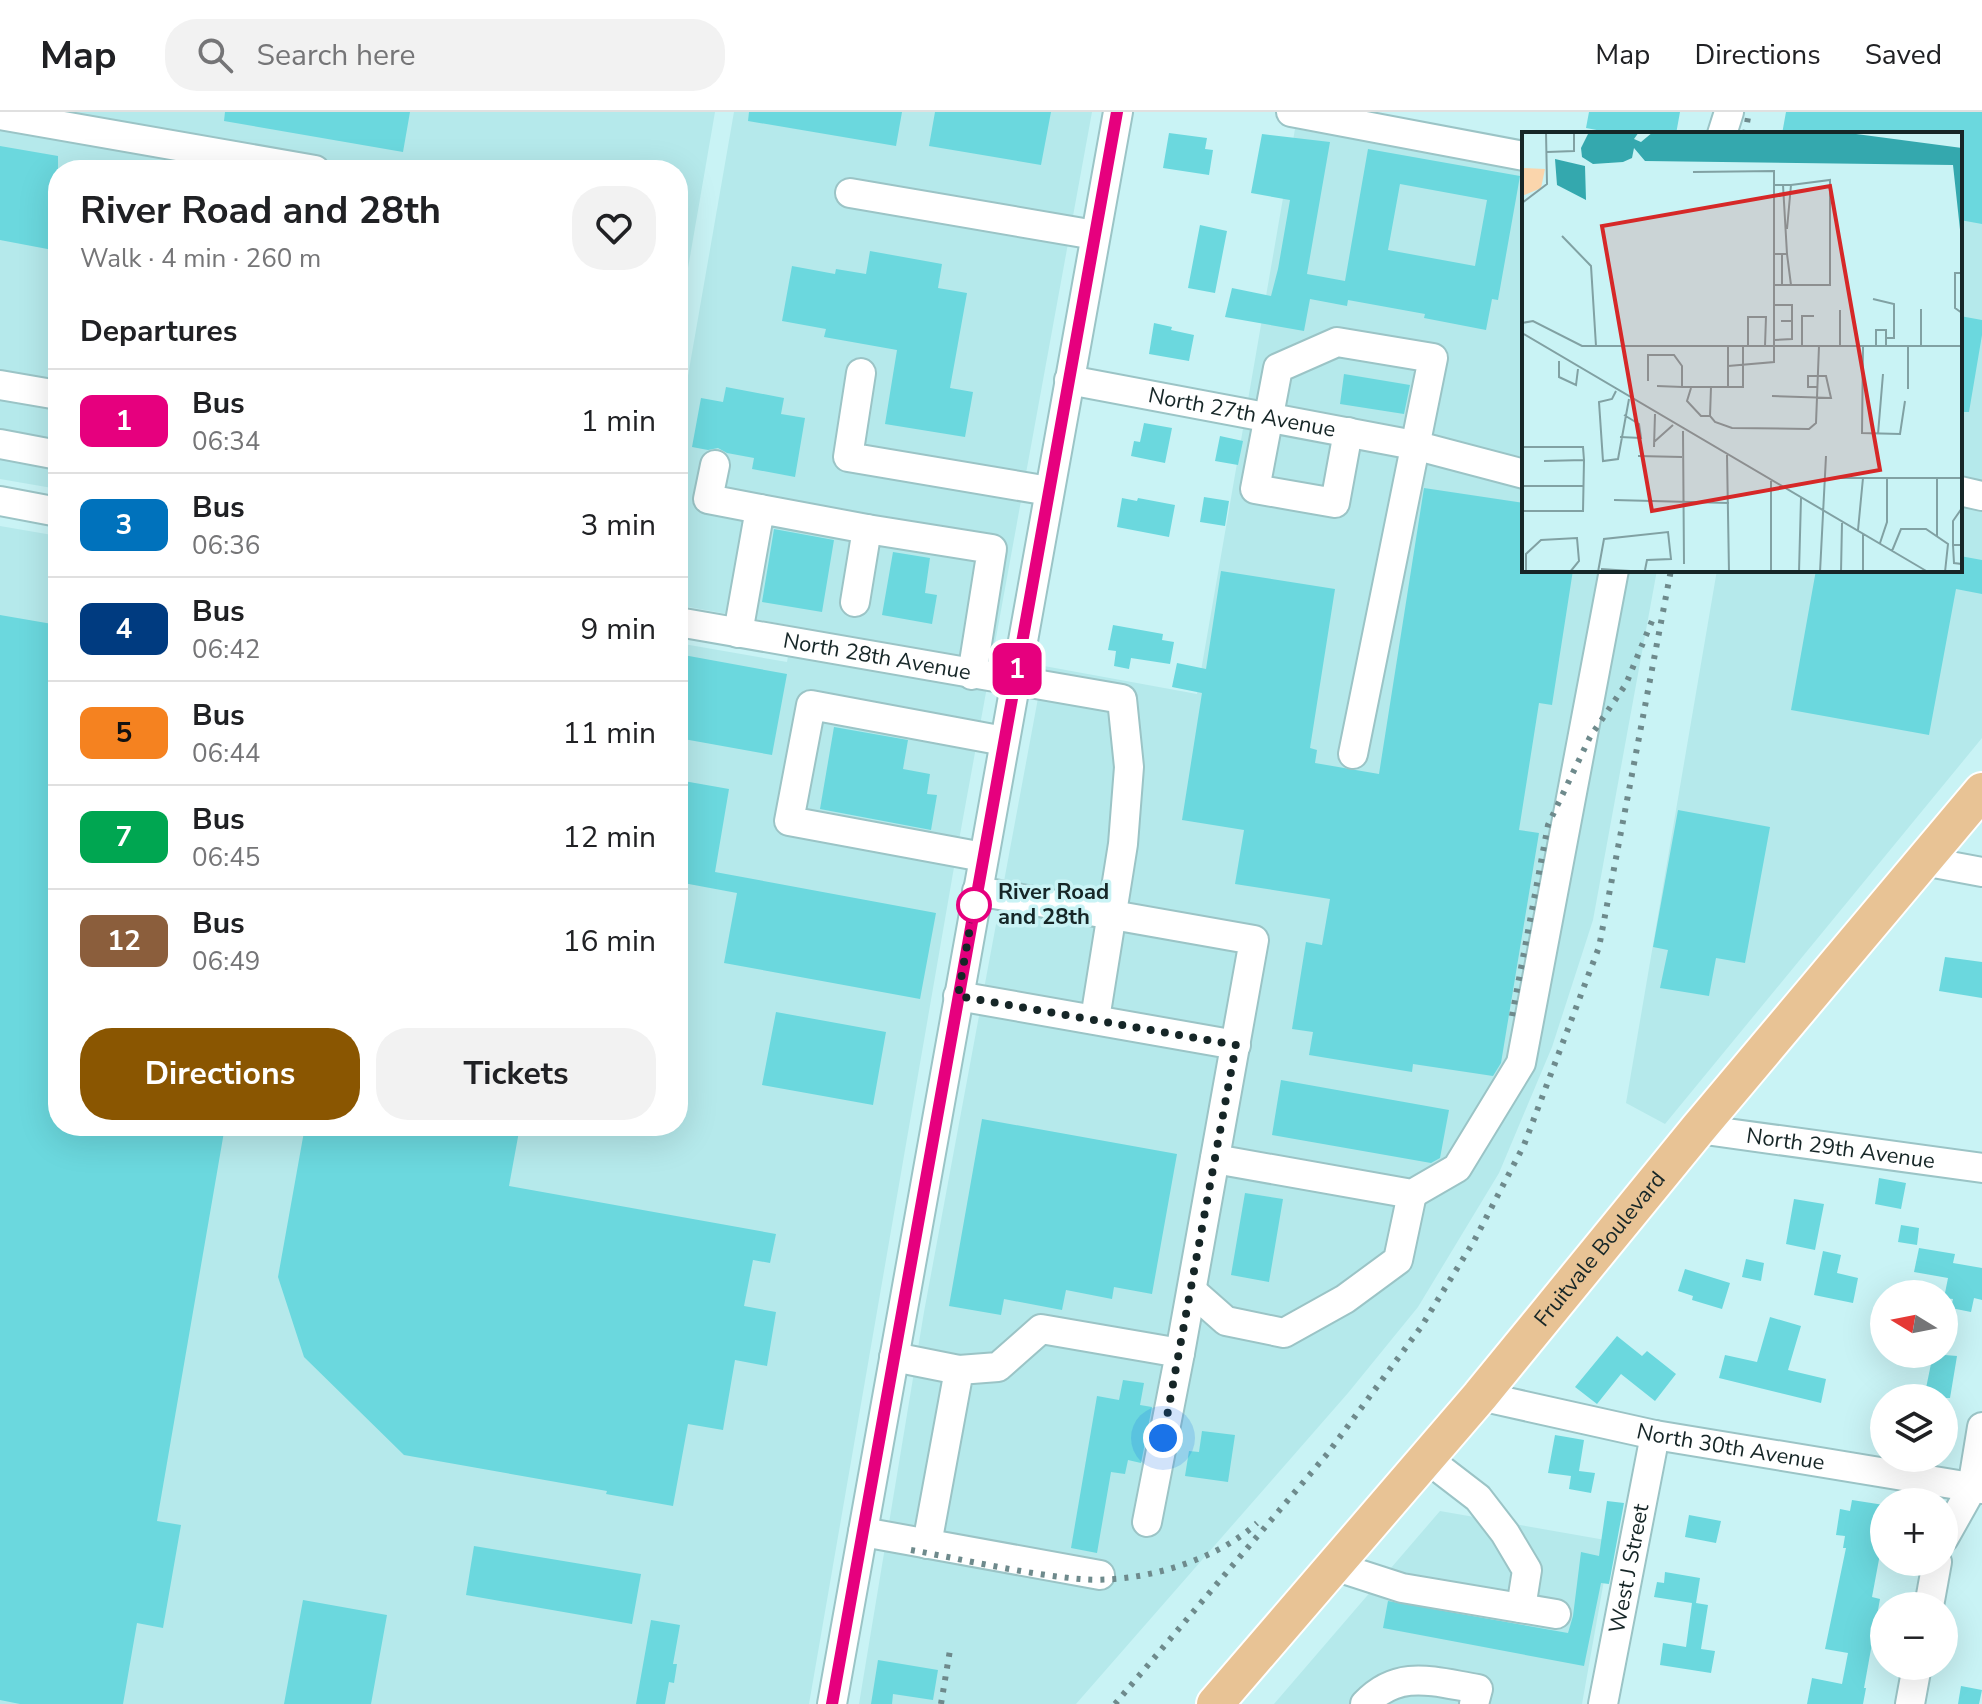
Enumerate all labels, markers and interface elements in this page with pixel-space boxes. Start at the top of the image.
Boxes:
search box [165,19,725,91]
text: Map [40,30,117,81]
icon: search [193,33,237,77]
text: Search here [257,35,416,76]
text: Map [1595,36,1650,74]
text: Directions [1694,36,1821,74]
text: Saved [1865,36,1942,74]
inset map [1522,132,1962,572]
text: River Road and 28th [80,185,441,236]
button: heart [572,186,656,270]
text: Walk · 4 min · 260 m [80,241,321,276]
text: Departures [80,311,237,352]
street label: North 27th Avenue [1146,380,1338,445]
text: Bus [192,383,245,424]
text: 1 min [581,401,656,442]
text: 1 [116,402,132,440]
text: 06:34 [192,424,260,459]
text: Bus [192,487,245,528]
text: 3 min [581,505,656,546]
text: 3 [116,506,132,544]
text: 06:36 [192,528,260,563]
text: Bus [192,591,245,632]
text: 9 min [581,609,656,650]
text: 4 [116,610,132,648]
street label: North 28th Avenue [781,626,973,688]
text: 06:42 [192,632,260,667]
line badge: 1 [991,643,1043,695]
text: 1 [1009,650,1025,688]
text: Bus [192,695,245,736]
text: 11 min [563,713,656,754]
text: 5 [116,714,132,752]
text: 06:44 [192,736,260,771]
text: Bus [192,799,245,840]
text: 12 min [563,817,656,858]
text: 7 [116,818,132,856]
text: 06:45 [192,840,260,875]
place label: River Road and 28th [998,877,1109,932]
marker: River Road and 28th [957,888,991,922]
text: Bus [192,903,245,944]
text: 16 min [563,921,656,962]
text: 12 [107,922,141,960]
text: 06:49 [192,944,260,979]
button: Directions [80,1028,360,1120]
button: Tickets [376,1028,656,1120]
street label: North 29th Avenue [1744,1121,1937,1176]
street label: Fruitvale Boulevard [1528,1165,1672,1333]
north arrow [1870,1280,1958,1368]
map controls [1870,1280,1958,1680]
button: layers [1870,1384,1958,1472]
street label: North 30th Avenue [1634,1416,1827,1478]
your location [1143,1418,1183,1458]
button: + [1870,1488,1958,1576]
street label: West J Street [1602,1501,1656,1636]
button: − [1870,1592,1958,1680]

